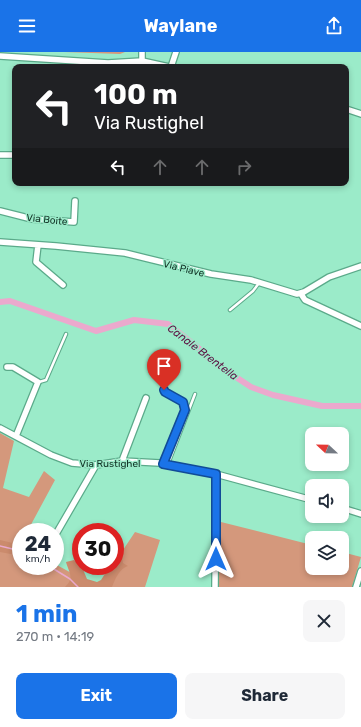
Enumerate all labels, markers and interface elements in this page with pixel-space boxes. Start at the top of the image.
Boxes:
icon: menu [16,15,38,37]
text: Waylane [144,15,217,37]
icon: share [323,15,345,37]
text: 100 m [94,78,178,111]
icon: left [28,80,80,132]
text: Via Rustighel [94,112,204,134]
icon: left [107,156,129,178]
icon: ahead [149,156,171,178]
icon: ahead [191,156,213,178]
icon: right [233,156,255,178]
street label: Via Boite [26,212,68,228]
street label: Via Piave [162,258,206,280]
water label: Canale Brentella [165,322,241,383]
pin [147,349,181,390]
icon: arrive [153,355,175,377]
north arrow [305,427,349,471]
map controls [305,427,349,575]
street label: Via Rustighel [80,458,141,470]
button: sound [305,479,349,523]
speed limit sign: 30 [72,523,124,575]
button: layers [305,531,349,575]
text: 24 [25,532,51,556]
position arrow [195,538,237,580]
text: km/h [26,553,50,565]
text: 1 min [16,600,77,628]
button: close [303,600,345,642]
text: 270 m · 14:19 [16,629,94,644]
button: Exit [16,673,177,719]
button: Share [185,673,345,719]

